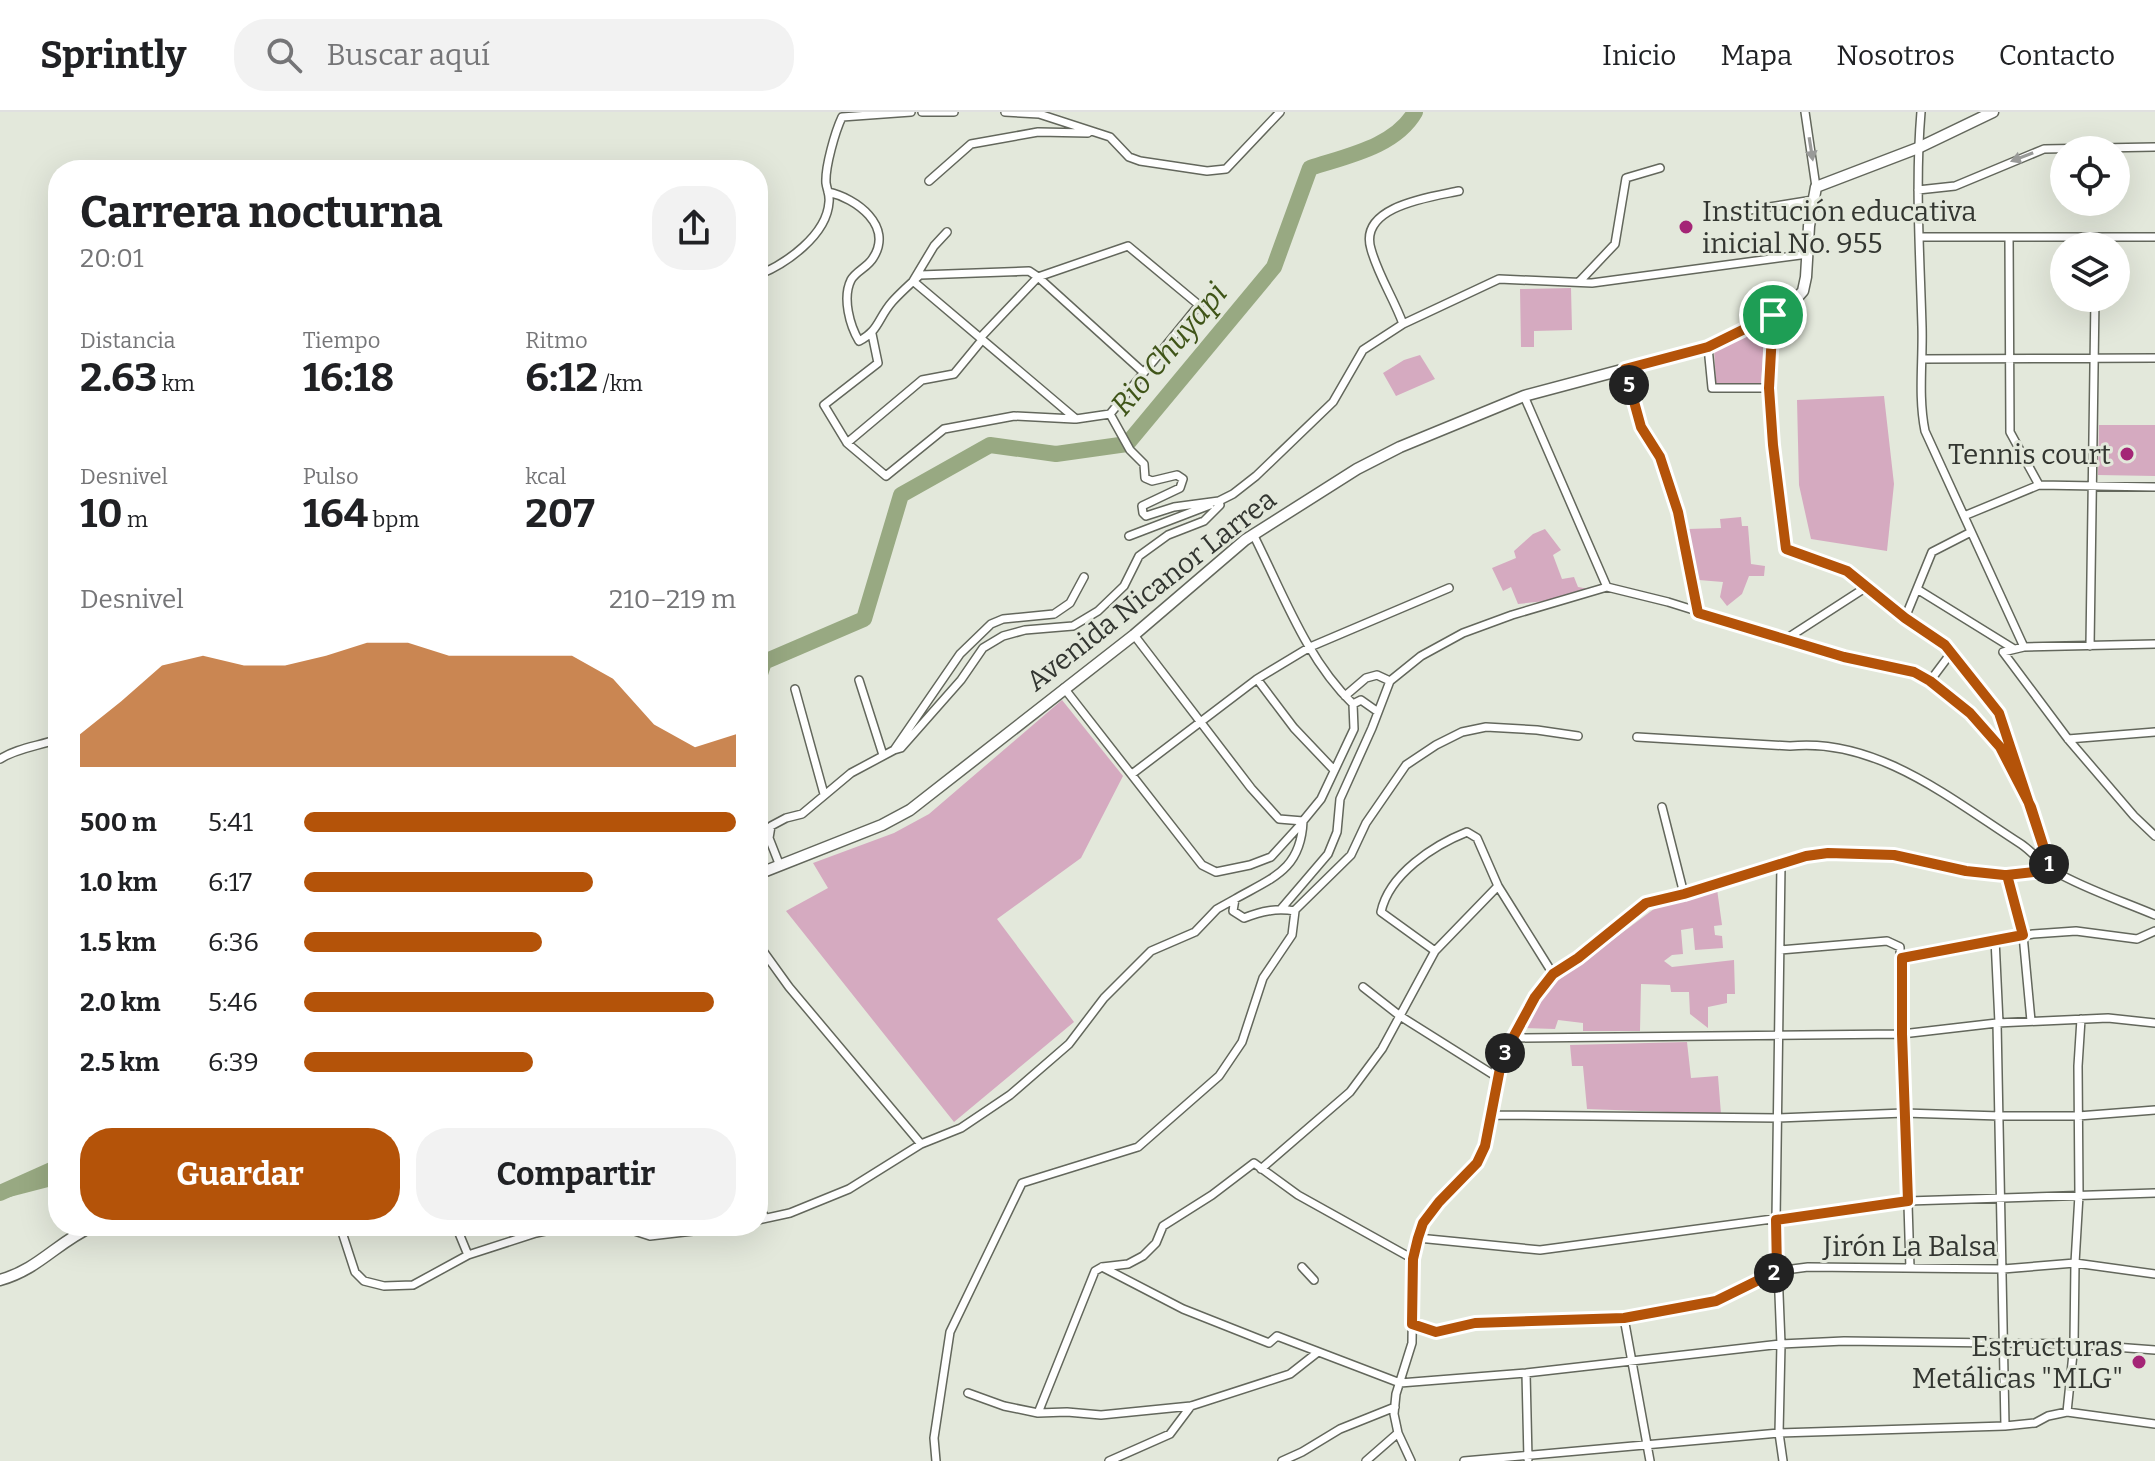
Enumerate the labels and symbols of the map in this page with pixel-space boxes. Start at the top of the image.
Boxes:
one-way arrow [1805,137,1818,162]
one-way arrow [2010,151,2034,164]
place label: Institución educativa inicial No. 955 [1702,195,1977,260]
marker: Institución educativa inicial No. 955 [1677,218,1695,236]
water label: Rio Chuyapi [1103,276,1235,422]
pin [1739,281,1807,349]
pin: 5 [1609,365,1649,405]
place label: Tennis court [1948,438,2111,471]
marker: Tennis court [2118,445,2136,463]
street label: Avenida Nicanor Larrea [1020,482,1282,698]
pin: 1 [2029,844,2069,884]
pin: 3 [1485,1033,1525,1073]
street label: Jirón La Balsa [1822,1230,1997,1263]
pin: 2 [1754,1253,1794,1293]
place label: Estructuras Metálicas "MLG" [1912,1330,2123,1395]
marker: Estructuras Metálicas "MLG" [2130,1353,2148,1371]

